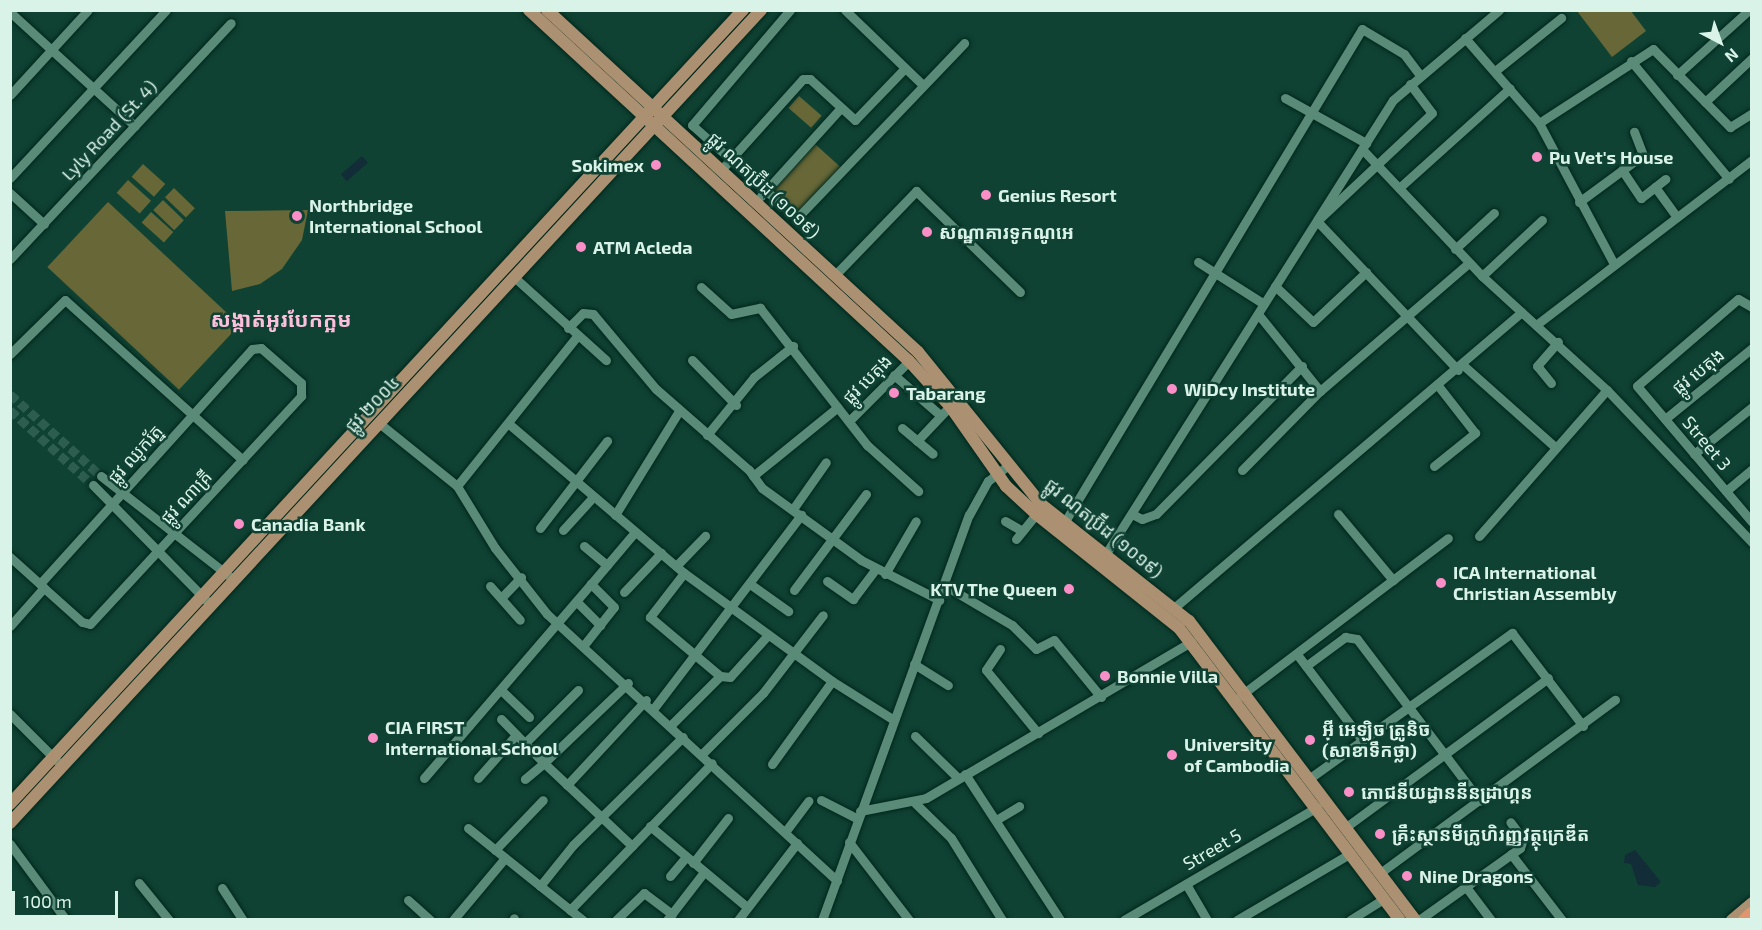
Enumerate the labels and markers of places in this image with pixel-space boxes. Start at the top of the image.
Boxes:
place label: Pu Vet's House [1549,146,1674,168]
marker: Pu Vet's House [1530,150,1544,164]
place label: Sokimex [572,154,644,176]
marker: Sokimex [649,158,663,172]
place label: Genius Resort [998,184,1117,206]
marker: Genius Resort [979,188,993,202]
place label: Northbridge International School [309,195,483,238]
marker: Northbridge International School [290,209,304,223]
place label: សណ្ឋាគារទូកណូអេ [939,221,1074,243]
marker: សណ្ឋាគារទូកណូអេ [920,225,934,239]
place label: ATM Acleda [593,236,693,258]
marker: ATM Acleda [574,240,588,254]
place label: WiDcy Institute [1184,378,1316,400]
place label: Tabarang [906,382,986,404]
marker: WiDcy Institute [1165,382,1179,396]
marker: Tabarang [887,386,901,400]
place label: Canadia Bank [251,513,365,535]
marker: Canadia Bank [232,517,246,531]
place label: ICA International Christian Assembly [1453,562,1617,604]
marker: ICA International Christian Assembly [1434,576,1448,590]
place label: KTV The Queen [929,578,1057,600]
marker: KTV The Queen [1062,582,1076,596]
place label: Bonnie Villa [1117,665,1218,687]
marker: Bonnie Villa [1098,669,1112,683]
place label: CIA FIRST International School [385,717,559,760]
place label: អ៊ី អេឡិច ត្រូនិច (សាខាទឹកថ្លា) [1322,719,1430,762]
marker: CIA FIRST International School [366,731,380,745]
marker: អ៊ី អេឡិច ត្រូនិច (សាខាទឹកថ្លា) [1303,733,1317,747]
place label: University of Cambodia [1184,734,1290,777]
marker: University of Cambodia [1165,748,1179,762]
place label: ភោជនីយដ្ធាននីនដ្រាហ្គន [1361,781,1532,803]
marker: ភោជនីយដ្ធាននីនដ្រាហ្គន [1342,785,1356,799]
place label: គ្រឹះស្ថានមីក្រូហិរញ្ញវត្ថុក្រេឌីត [1392,823,1589,845]
marker: គ្រឹះស្ថានមីក្រូហិរញ្ញវត្ថុក្រេឌីត [1373,827,1387,841]
place label: Nine Dragons [1419,865,1533,887]
marker: Nine Dragons [1400,869,1414,883]

